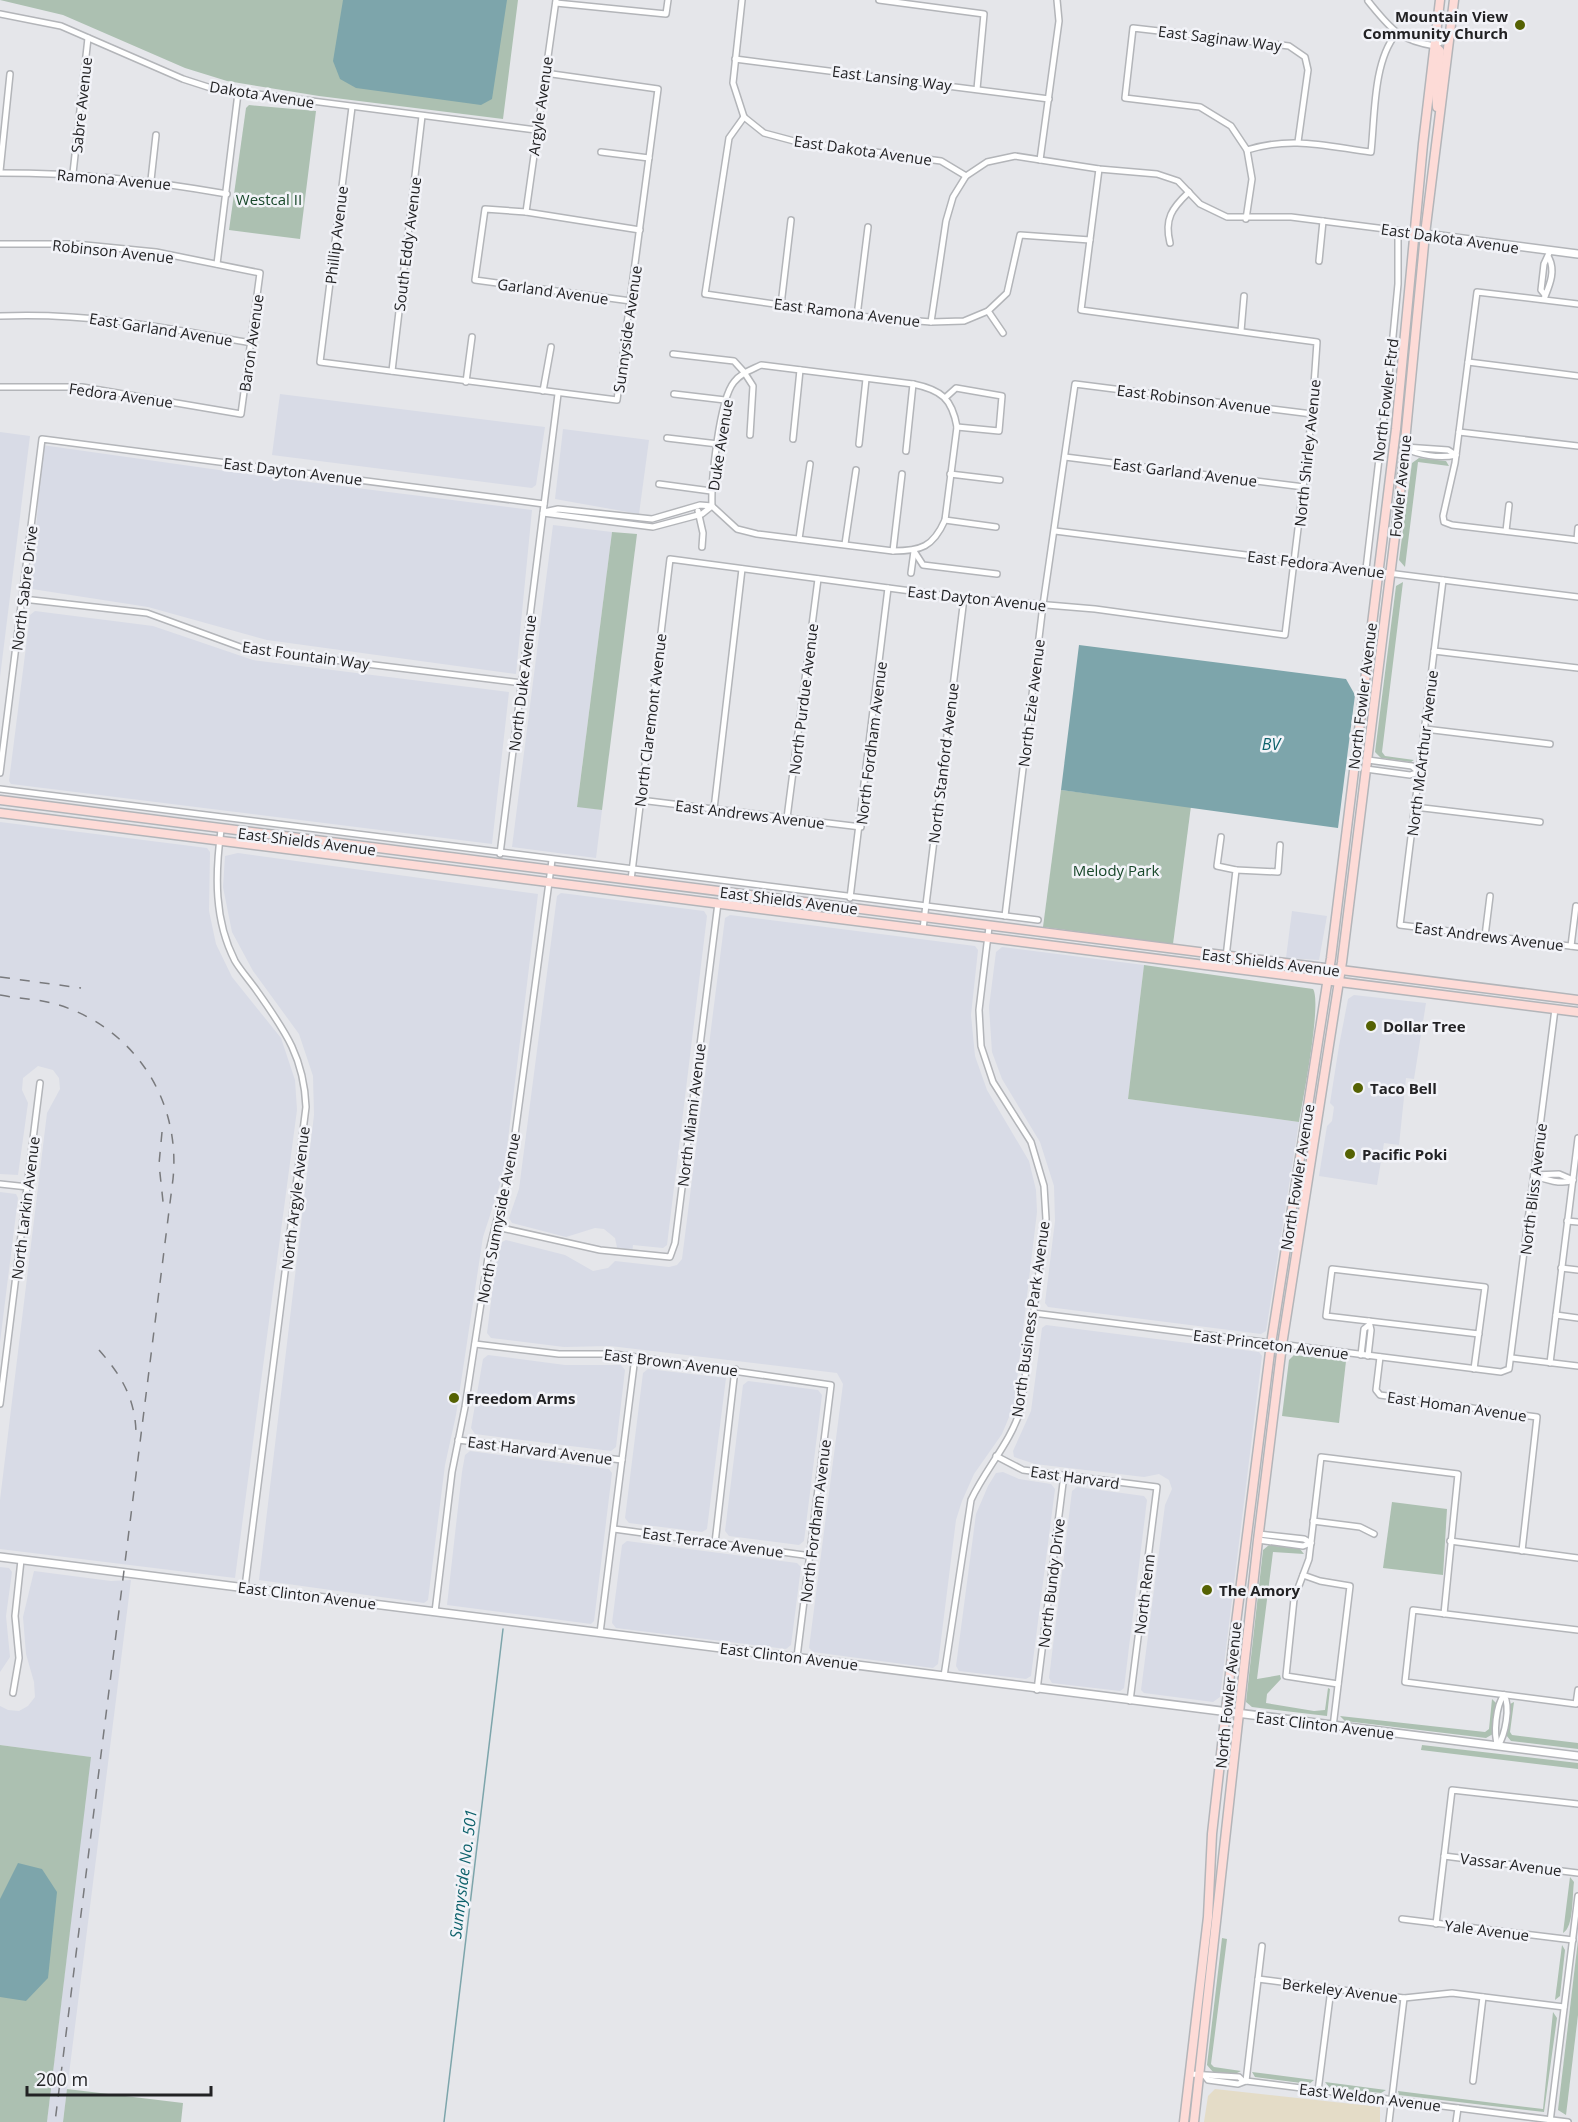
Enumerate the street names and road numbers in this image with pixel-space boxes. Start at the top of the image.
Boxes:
street label: East Saginaw Way [1157,20,1283,56]
street label: Argyle Avenue [523,55,557,157]
street label: Sabre Avenue [66,56,96,154]
street label: East Lansing Way [831,61,953,95]
street label: Dakota Avenue [208,76,316,112]
street label: East Dakota Avenue [793,130,933,170]
street label: Ramona Avenue [56,164,172,194]
street label: South Eddy Avenue [389,176,425,312]
street label: Phillip Avenue [320,185,352,285]
street label: East Dakota Avenue [1380,218,1520,258]
street label: Robinson Avenue [51,235,175,267]
street label: Sunnyside Avenue [608,264,646,394]
street label: Garland Avenue [496,273,610,309]
street label: Baron Avenue [234,293,268,393]
street label: East Ramona Avenue [773,293,921,331]
street label: East Garland Avenue [88,308,234,350]
street label: North Fowler Ftrd [1368,337,1402,463]
street label: Fedora Avenue [68,378,174,412]
street label: North Shirley Avenue [1289,378,1325,528]
street label: East Robinson Avenue [1116,380,1272,418]
street label: Duke Avenue [703,398,737,492]
street label: Fowler Avenue [1385,434,1415,538]
street label: East Dayton Avenue [223,453,363,489]
street label: East Garland Avenue [1112,453,1258,491]
street label: North Sabre Drive [6,524,42,652]
street label: East Fedora Avenue [1246,546,1386,582]
street label: East Dayton Avenue [907,581,1047,615]
street label: North Duke Avenue [504,614,540,752]
street label: North Fowler Avenue [1343,621,1381,771]
street label: North Purdue Avenue [784,622,822,776]
street label: North Claremont Avenue [629,632,671,808]
street label: East Fountain Way [241,636,371,674]
street label: North Ezie Avenue [1013,638,1049,768]
street label: North Fordham Avenue [851,660,891,826]
street label: North McArthur Avenue [1402,669,1442,837]
street label: North Stanford Avenue [923,682,963,844]
street label: East Andrews Avenue [674,795,826,833]
street label: East Shields Avenue [237,823,377,859]
street label: East Shields Avenue [719,882,859,918]
street label: East Andrews Avenue [1413,917,1565,955]
street label: East Shields Avenue [1201,944,1341,980]
street label: North Miami Avenue [672,1042,710,1188]
street label: North Fowler Avenue [1276,1102,1318,1252]
street label: North Bliss Avenue [1515,1122,1551,1256]
street label: North Argyle Avenue [276,1125,314,1271]
street label: North Sunnyside Avenue [472,1131,524,1305]
street label: North Larkin Avenue [6,1135,44,1281]
street label: North Business Park Avenue [1006,1220,1054,1418]
street label: East Princeton Avenue [1192,1325,1350,1363]
street label: East Brown Avenue [603,1344,739,1380]
street label: East Homan Avenue [1386,1386,1528,1426]
street label: East Harvard Avenue [466,1431,614,1469]
street label: North Fordham Avenue [795,1438,835,1604]
street label: East Harvard [1029,1461,1121,1493]
street label: North Bundy Drive [1033,1517,1069,1649]
street label: East Terrace Avenue [641,1522,785,1562]
street label: North Renn [1129,1553,1159,1635]
street label: East Clinton Avenue [237,1577,377,1613]
street label: North Fowler Avenue [1210,1620,1246,1770]
street label: East Clinton Avenue [719,1638,859,1674]
street label: East Clinton Avenue [1255,1707,1395,1743]
street label: Vassar Avenue [1459,1848,1563,1880]
street label: Yale Avenue [1444,1915,1530,1945]
street label: Berkeley Avenue [1281,1973,1399,2007]
street label: East Weldon Avenue [1298,2078,1442,2116]

